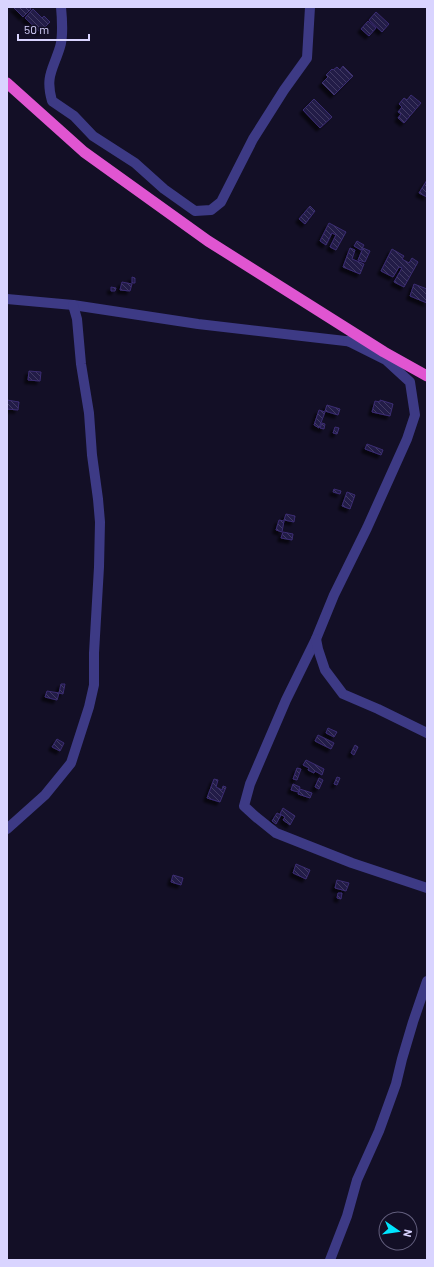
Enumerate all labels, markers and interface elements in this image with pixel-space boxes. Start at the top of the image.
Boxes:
scale bar [18,16,89,42]
text: 50 m [24,22,49,36]
north arrow [378,1211,418,1251]
text: N [401,1228,415,1238]

